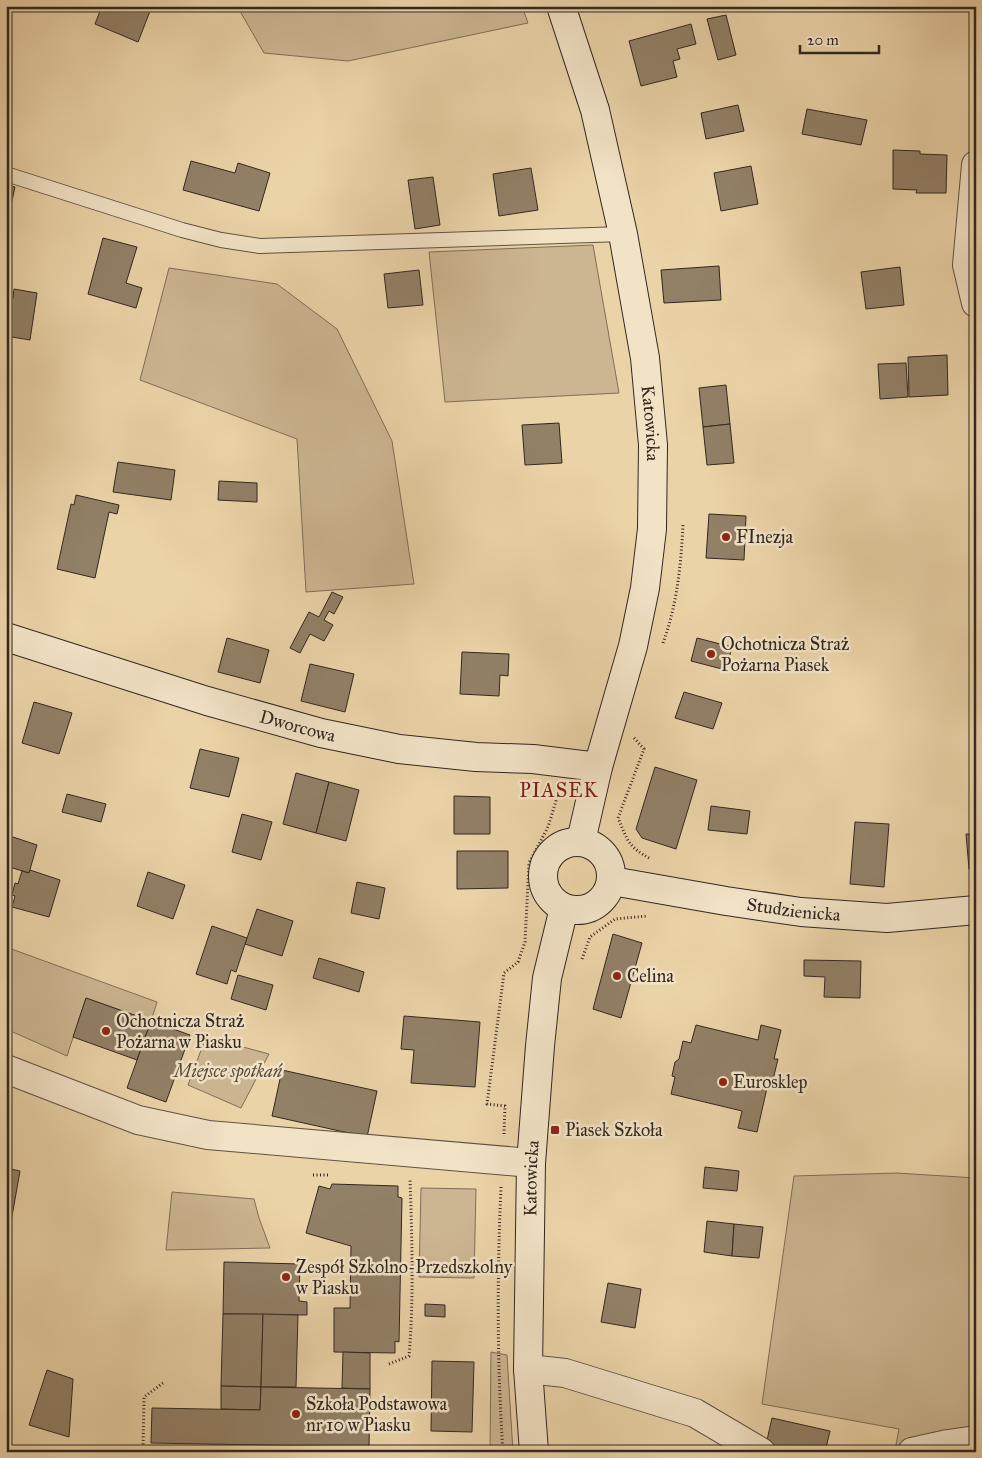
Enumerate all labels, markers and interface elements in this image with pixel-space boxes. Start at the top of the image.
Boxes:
scale bar [800,22,878,54]
text: 20 m [807,31,839,49]
street label: Katowicka [637,384,664,462]
place label: FInezja [736,526,793,548]
marker: FInezja [720,531,732,543]
place label: Ochotnicza Straż Pożarna Piasek [721,633,849,676]
marker: Ochotnicza Straż Pożarna Piasek [705,648,717,660]
street label: Dworcowa [257,705,338,747]
district label: PIASEK [519,778,599,802]
street label: Studzienicka [745,893,842,926]
place label: Celina [627,965,674,987]
marker: Celina [611,970,623,982]
place label: Ochotnicza Straż Pożarna w Piasku [116,1010,244,1053]
marker: Ochotnicza Straż Pożarna w Piasku [100,1025,112,1037]
park label: Miejsce spotkań [172,1060,283,1083]
place label: Eurosklep [733,1071,808,1093]
marker: Eurosklep [717,1076,729,1088]
place label: Piasek Szkoła [565,1119,663,1141]
marker: Piasek Szkoła [549,1124,561,1136]
street label: Katowicka [519,1139,544,1216]
place label: Zespół Szkolno-Przedszkolny w Piasku [296,1256,513,1299]
marker: Zespół Szkolno-Przedszkolny w Piasku [280,1271,292,1283]
place label: Szkoła Podstawowa nr 10 w Piasku [306,1393,447,1436]
marker: Szkoła Podstawowa nr 10 w Piasku [290,1408,302,1420]

